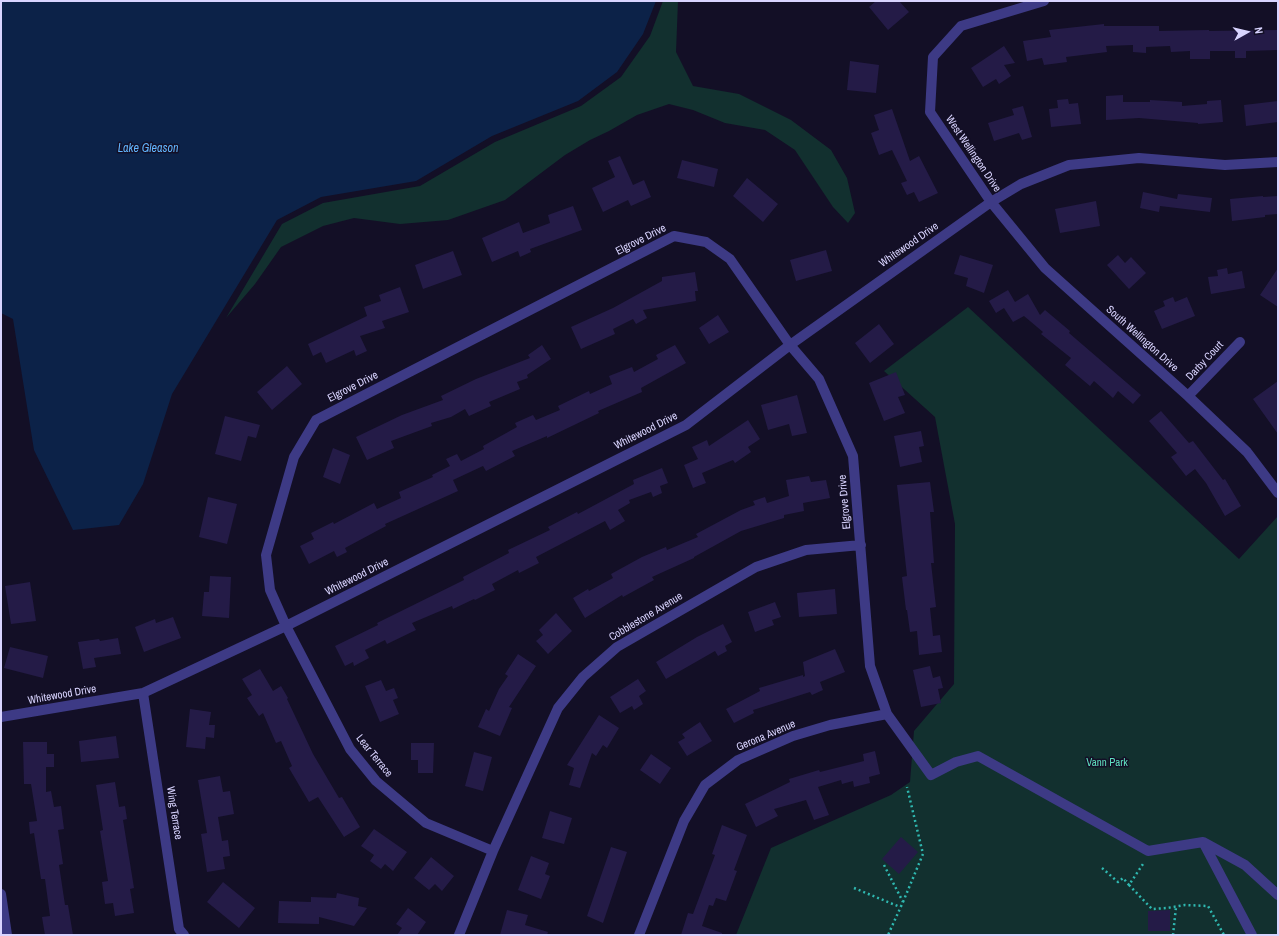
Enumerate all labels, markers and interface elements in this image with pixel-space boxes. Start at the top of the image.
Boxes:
north arrow [1227,12,1267,52]
text: N [1251,26,1266,35]
street label: West Wellington Drive [943,113,1003,195]
water label: Lake Gleason [118,142,178,156]
street label: Whitewood Drive [877,220,941,270]
street label: Elgrove Drive [614,222,668,258]
street label: South Wellington Drive [1103,303,1181,375]
street label: Darby Court [1184,339,1226,383]
street label: Elgrove Drive [326,369,380,405]
street label: Whitewood Drive [612,409,680,453]
street label: Elgrove Drive [836,474,854,530]
street label: Whitewood Drive [323,555,391,599]
street label: Cobblestone Avenue [607,590,685,644]
street label: Whitewood Drive [27,682,97,708]
street label: Gerona Avenue [734,718,798,754]
street label: Lear Terrace [353,732,395,780]
park label: Vann Park [1086,756,1128,770]
street label: Wing Terrace [163,785,185,841]

